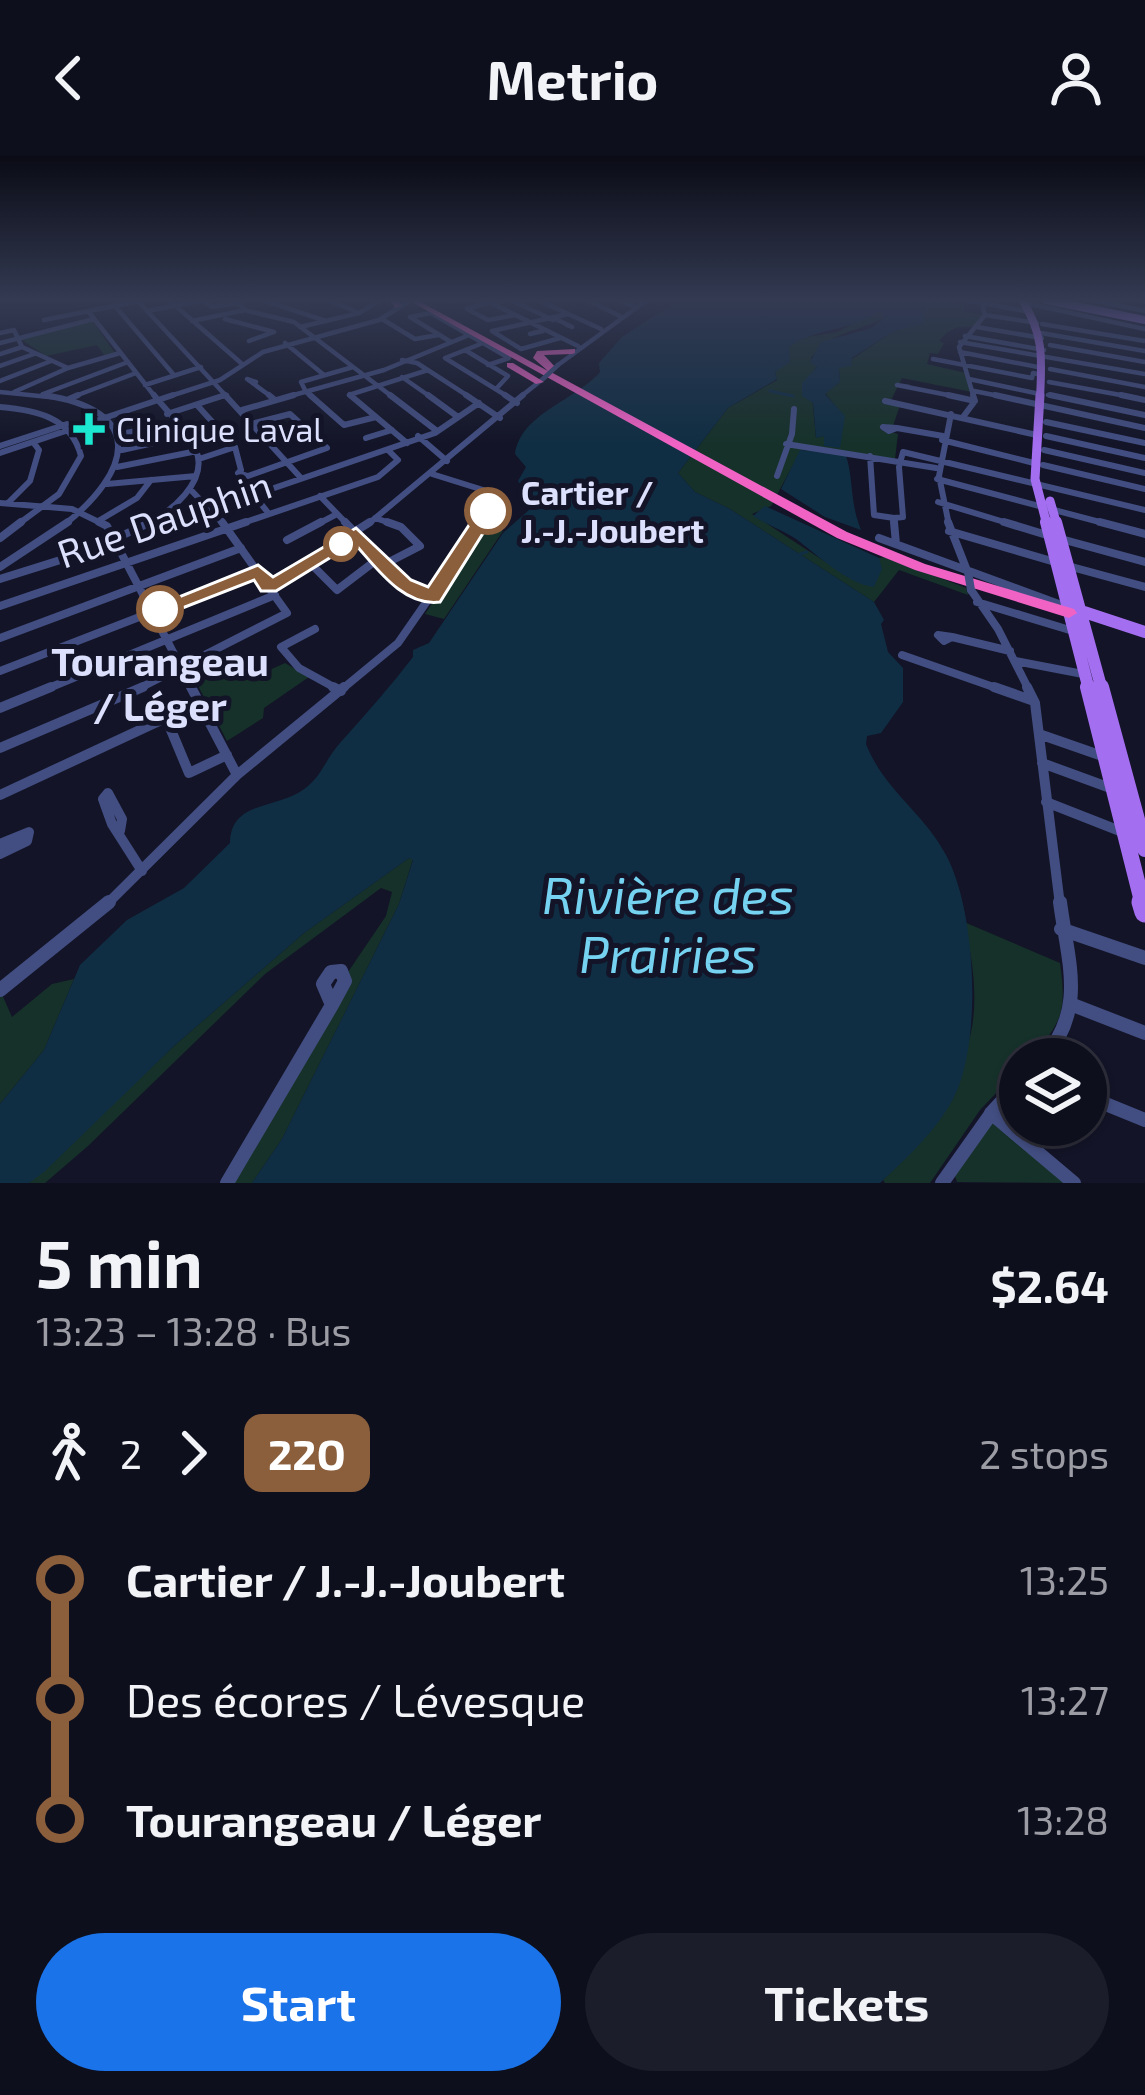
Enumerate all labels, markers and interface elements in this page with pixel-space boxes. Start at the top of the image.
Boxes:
icon: back [36,45,102,111]
icon: person [1043,45,1109,111]
text: Metrio [487,46,658,111]
place label: Clinique Laval [116,409,323,449]
marker: Clinique Laval [73,413,105,445]
street label: Rue Dauphin [51,459,277,577]
place label: Cartier / J.-J.-Joubert [521,472,704,550]
marker: Cartier / J.-J.-Joubert [466,489,510,533]
unlabelled marker [325,528,357,560]
marker: Tourangeau / Léger [138,587,182,631]
place label: Tourangeau / Léger [51,637,269,729]
water label: Rivière des Prairies [542,863,794,983]
map controls [999,1038,1107,1146]
button: layers [999,1038,1107,1146]
text: 5 min [36,1222,203,1301]
text: $2.64 [991,1258,1109,1312]
text: 13:23 – 13:28 · Bus [36,1307,351,1354]
icon: walk [36,1420,102,1486]
icon: forward [160,1420,226,1486]
text: 22O [268,1428,346,1478]
text: 2 [120,1430,142,1477]
text: 2 stops [979,1430,1109,1477]
text: Cartier / J.-J.-Joubert [126,1552,565,1606]
text: 13:25 [1020,1556,1109,1603]
text: Des écores / Lévesque [126,1672,585,1726]
text: 13:27 [1021,1676,1109,1723]
text: Tourangeau / Léger [126,1792,542,1846]
text: 13:28 [1017,1796,1109,1843]
button: Start [36,1933,561,2071]
button: Tickets [585,1933,1109,2071]

